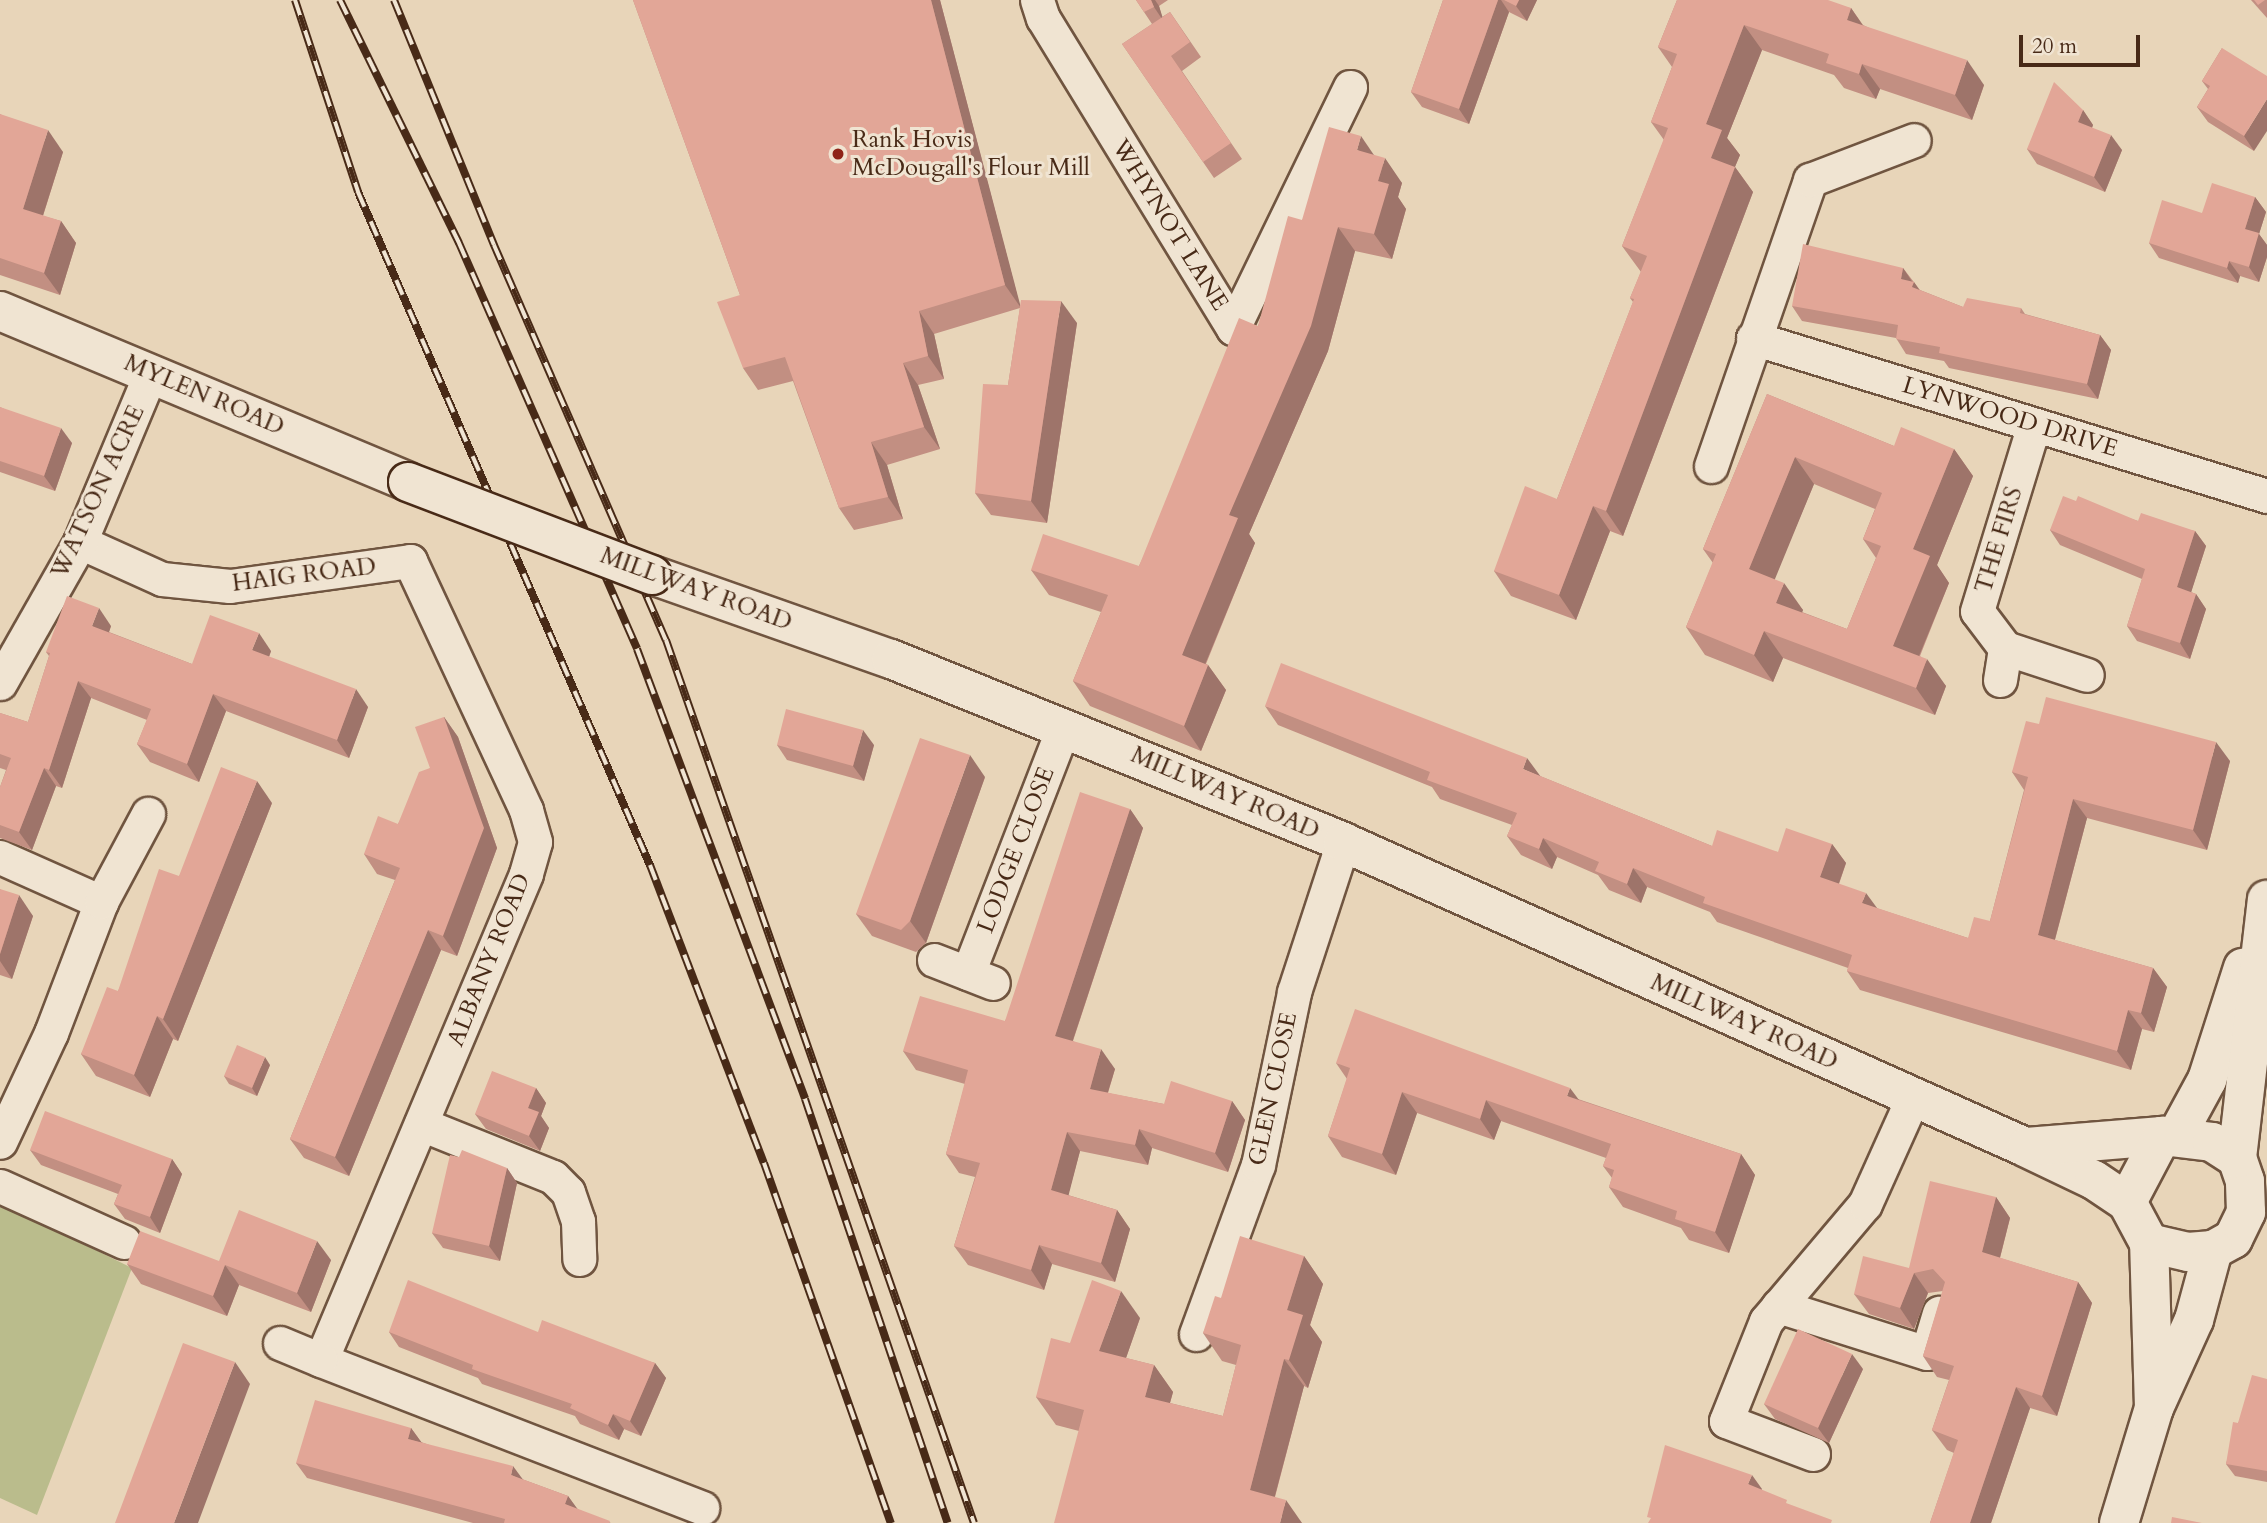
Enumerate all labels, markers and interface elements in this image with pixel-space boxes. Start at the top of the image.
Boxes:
scale bar [2022,21,2143,65]
text: 20 m [2032,32,2077,61]
place label: Rank Hovis McDougall's Flour Mill [852,126,1090,182]
street label: WHYNOT LANE [1106,134,1234,316]
marker: Rank Hovis McDougall's Flour Mill [830,146,846,162]
street label: MYLEN ROAD [120,348,288,442]
street label: LYNWOOD DRIVE [1899,371,2121,463]
street label: WATSON ACRE [45,401,151,583]
street label: THE FIRS [1969,483,2029,597]
street label: MILLWAY ROAD [596,541,796,637]
street label: HAIG ROAD [230,552,378,598]
street label: MILLWAY ROAD [1127,740,1323,846]
street label: LODGE CLOSE [971,763,1061,937]
street label: ALBANY ROAD [441,869,537,1051]
street label: MILLWAY ROAD [1646,968,1842,1076]
street label: GLEN CLOSE [1243,1010,1303,1168]

